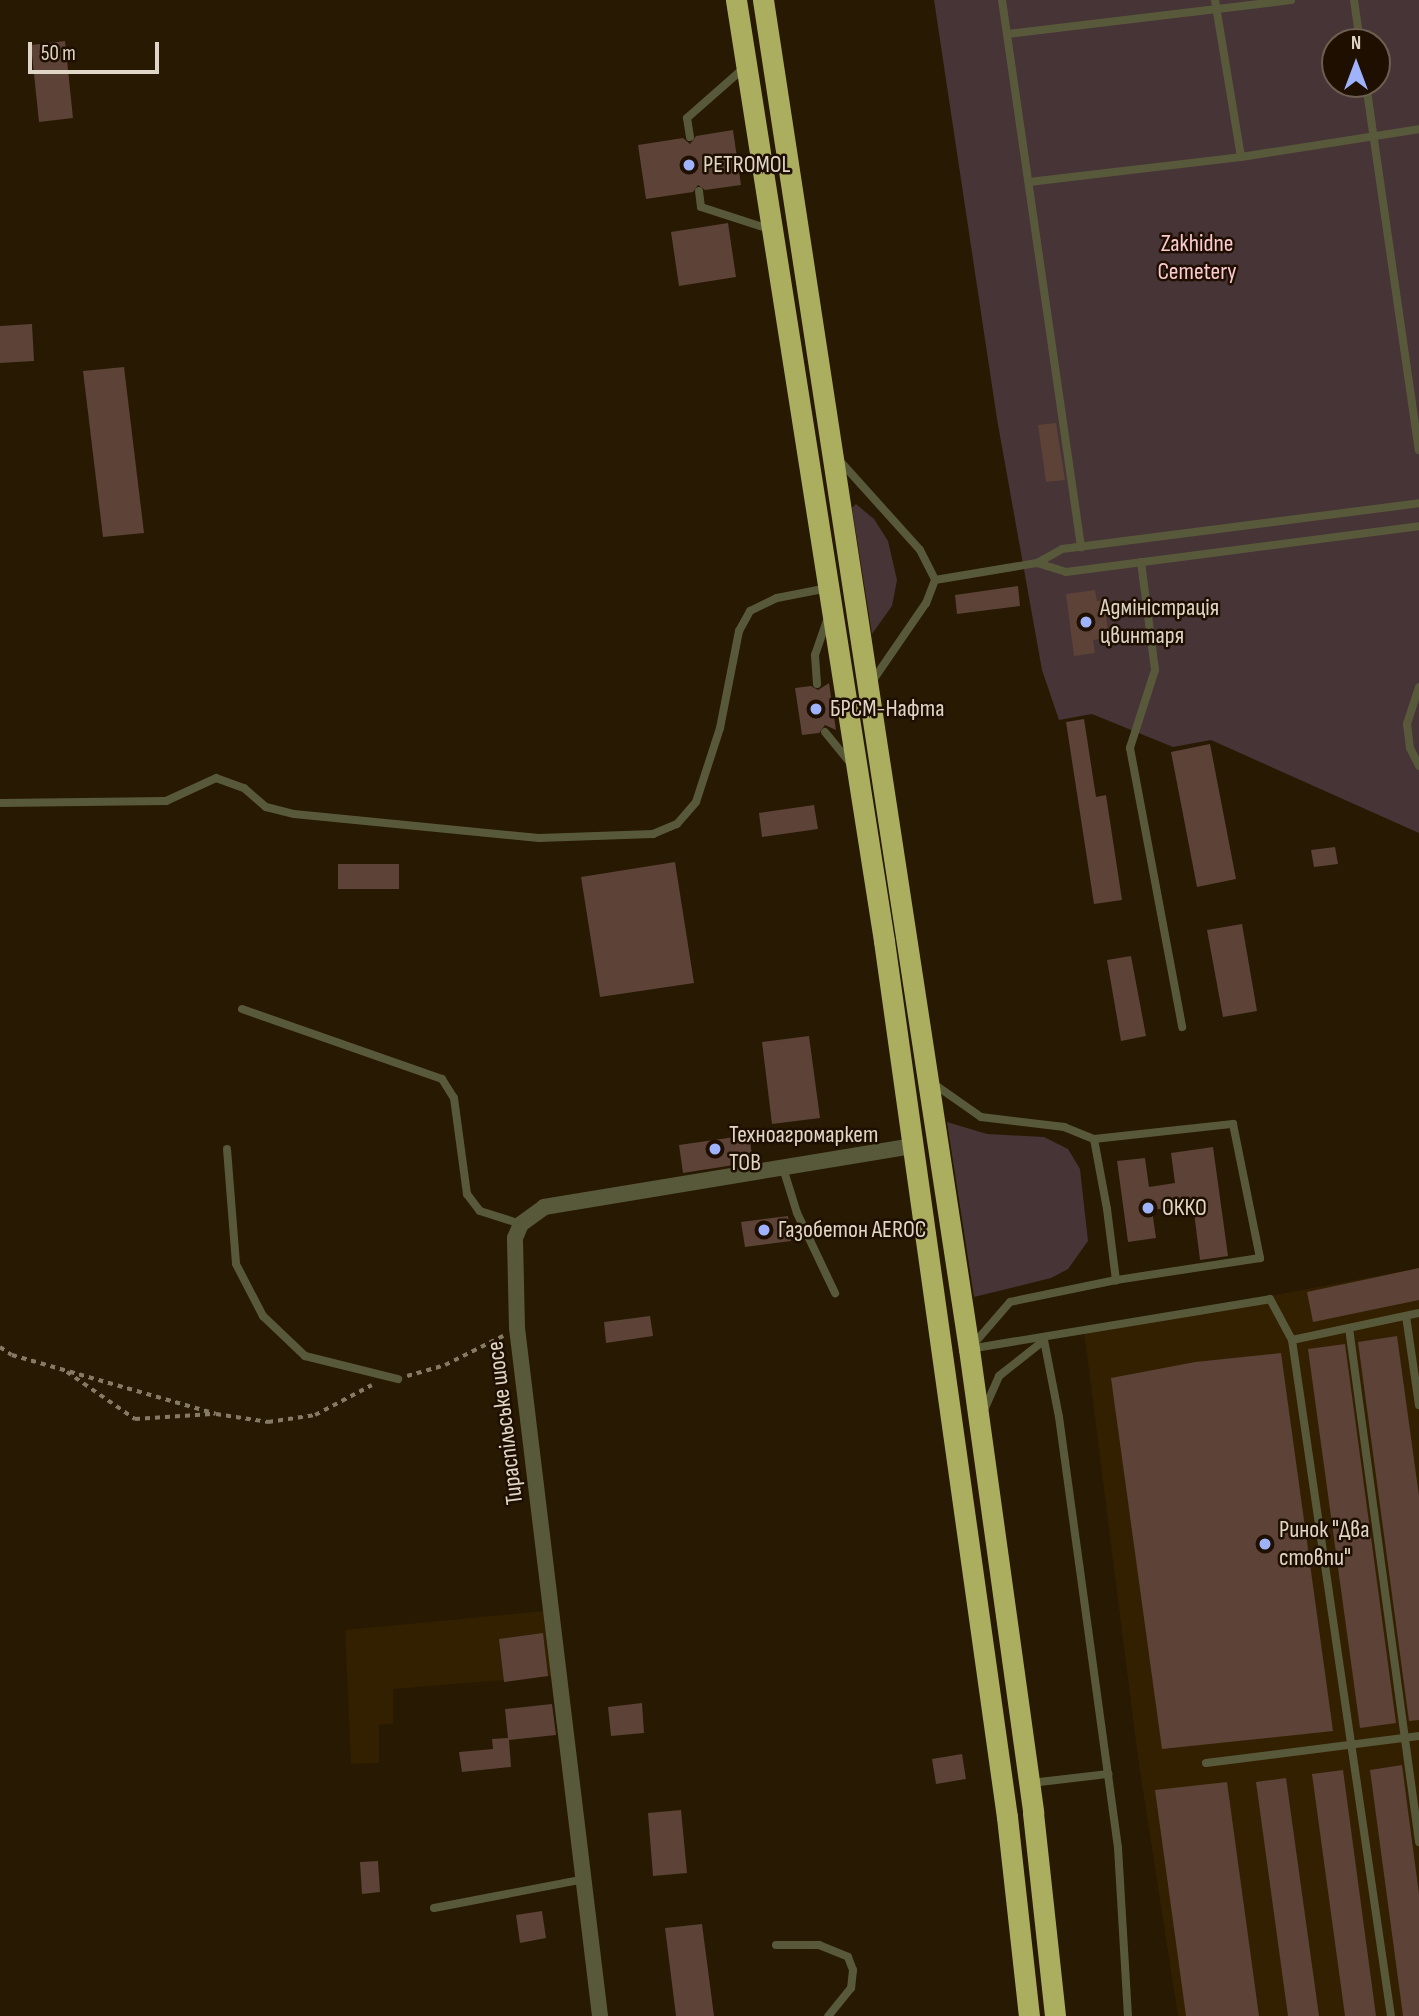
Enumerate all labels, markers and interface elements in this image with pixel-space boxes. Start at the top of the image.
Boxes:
scale bar [32,28,163,72]
north arrow [1321,28,1391,98]
text: N [1351,32,1361,55]
text: 50 m [41,41,76,66]
place label: PETROMOL [703,151,790,179]
marker: PETROMOL [681,157,697,173]
park label: Zakhidne Cemetery [1157,230,1237,286]
place label: Адміністрація цвинтаря [1100,594,1219,650]
marker: Адміністрація цвинтаря [1078,614,1094,630]
place label: БРСМ-Нафта [830,695,944,723]
marker: БРСМ-Нафта [808,701,824,717]
place label: Техноагромаркет ТОВ [729,1121,878,1177]
marker: Техноагромаркет ТОВ [707,1141,723,1157]
place label: ОККО [1162,1194,1207,1222]
marker: ОККО [1140,1200,1156,1216]
place label: Газобетон AEROC [778,1216,926,1244]
marker: Газобетон AEROC [756,1222,772,1238]
street label: Тираспільське шосе [481,1340,529,1506]
place label: Ринок "Два стовпи" [1279,1516,1370,1572]
marker: Ринок "Два стовпи" [1257,1536,1273,1552]

